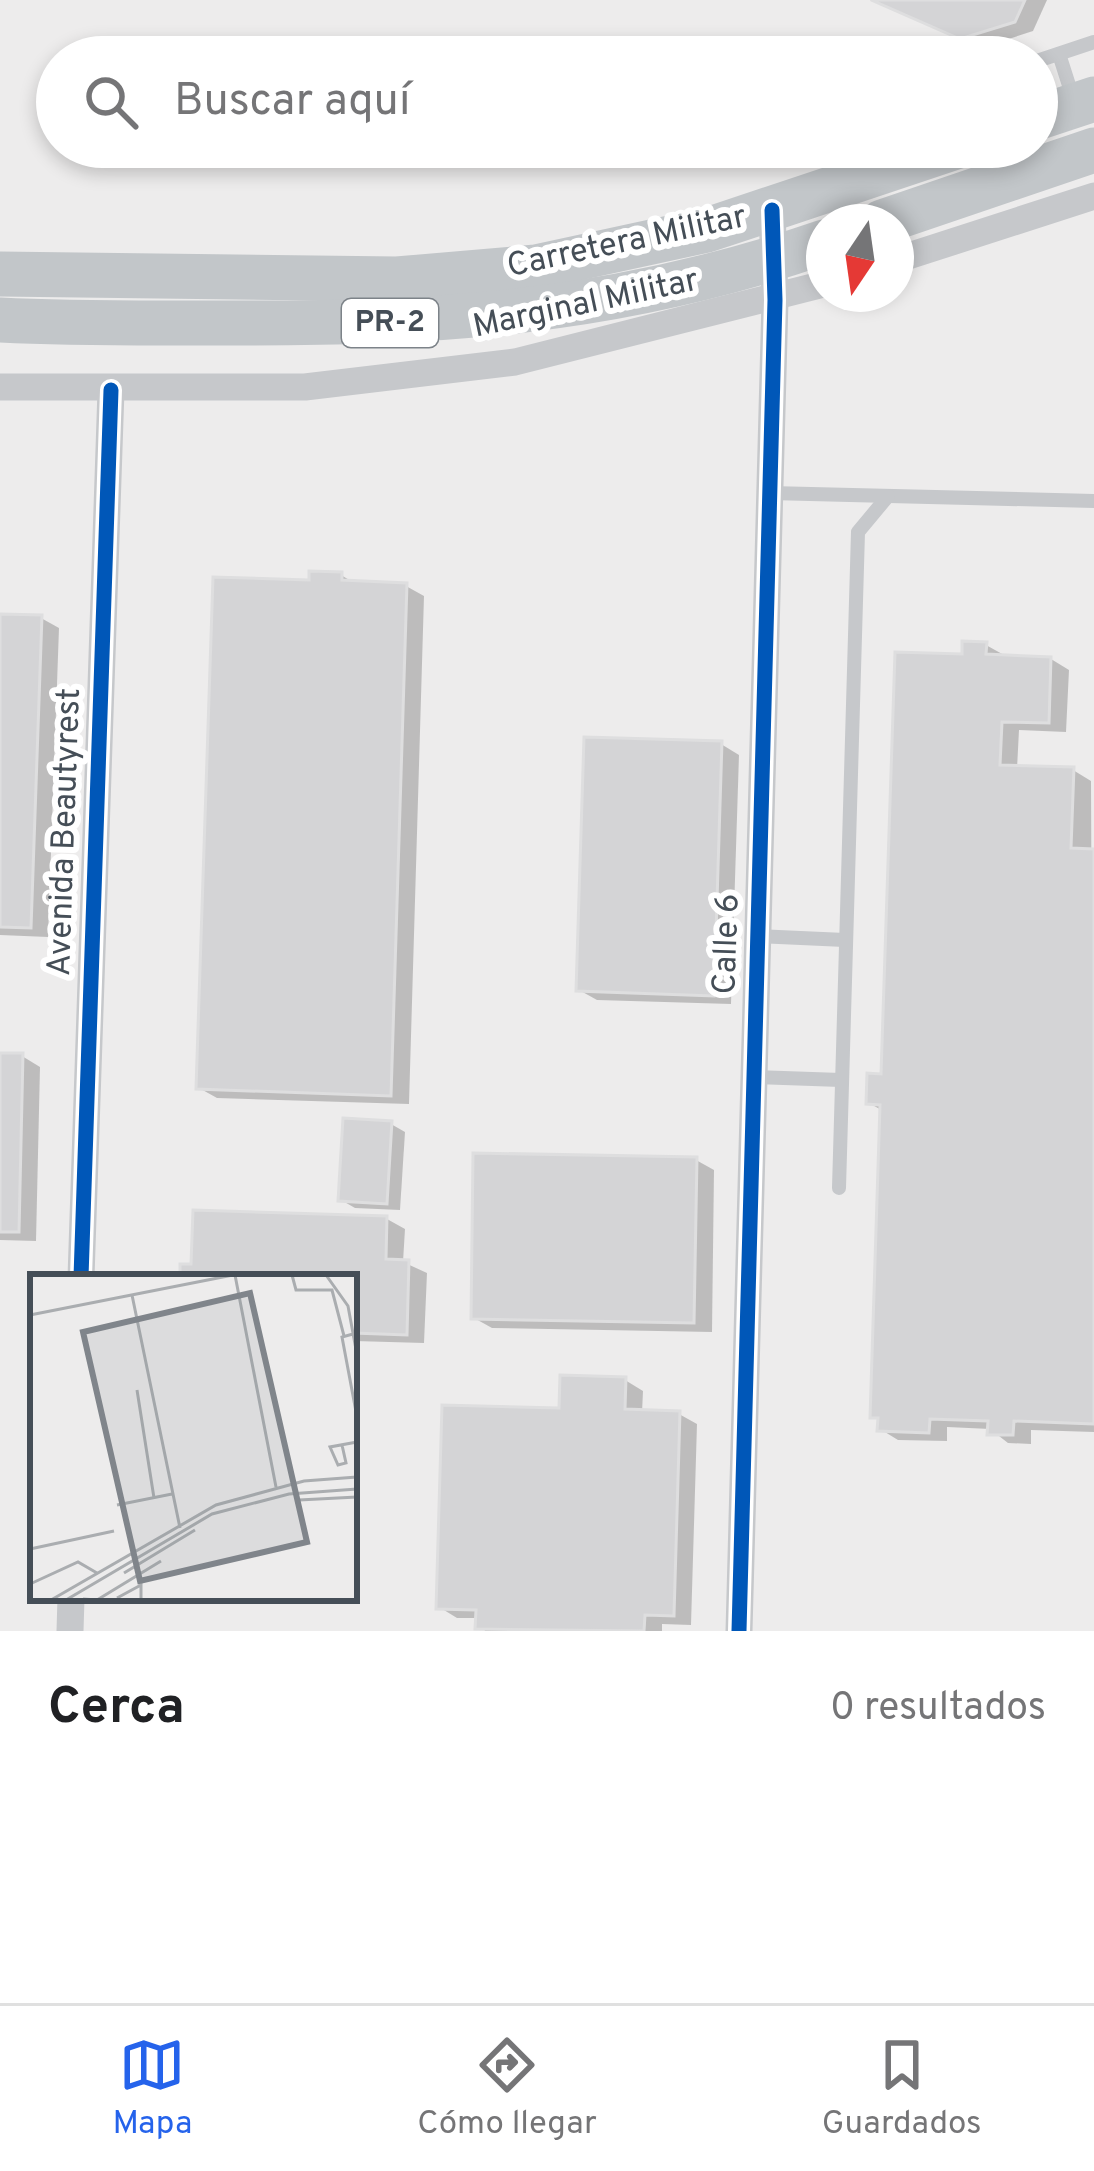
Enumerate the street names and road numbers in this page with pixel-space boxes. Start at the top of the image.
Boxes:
street label: Carretera Militar [504,197,751,289]
street label: Marginal Militar [469,261,703,349]
road number: PR-2 [342,299,438,347]
street label: Avenida Beautyrest [40,687,92,977]
street label: Calle 6 [705,893,751,995]

